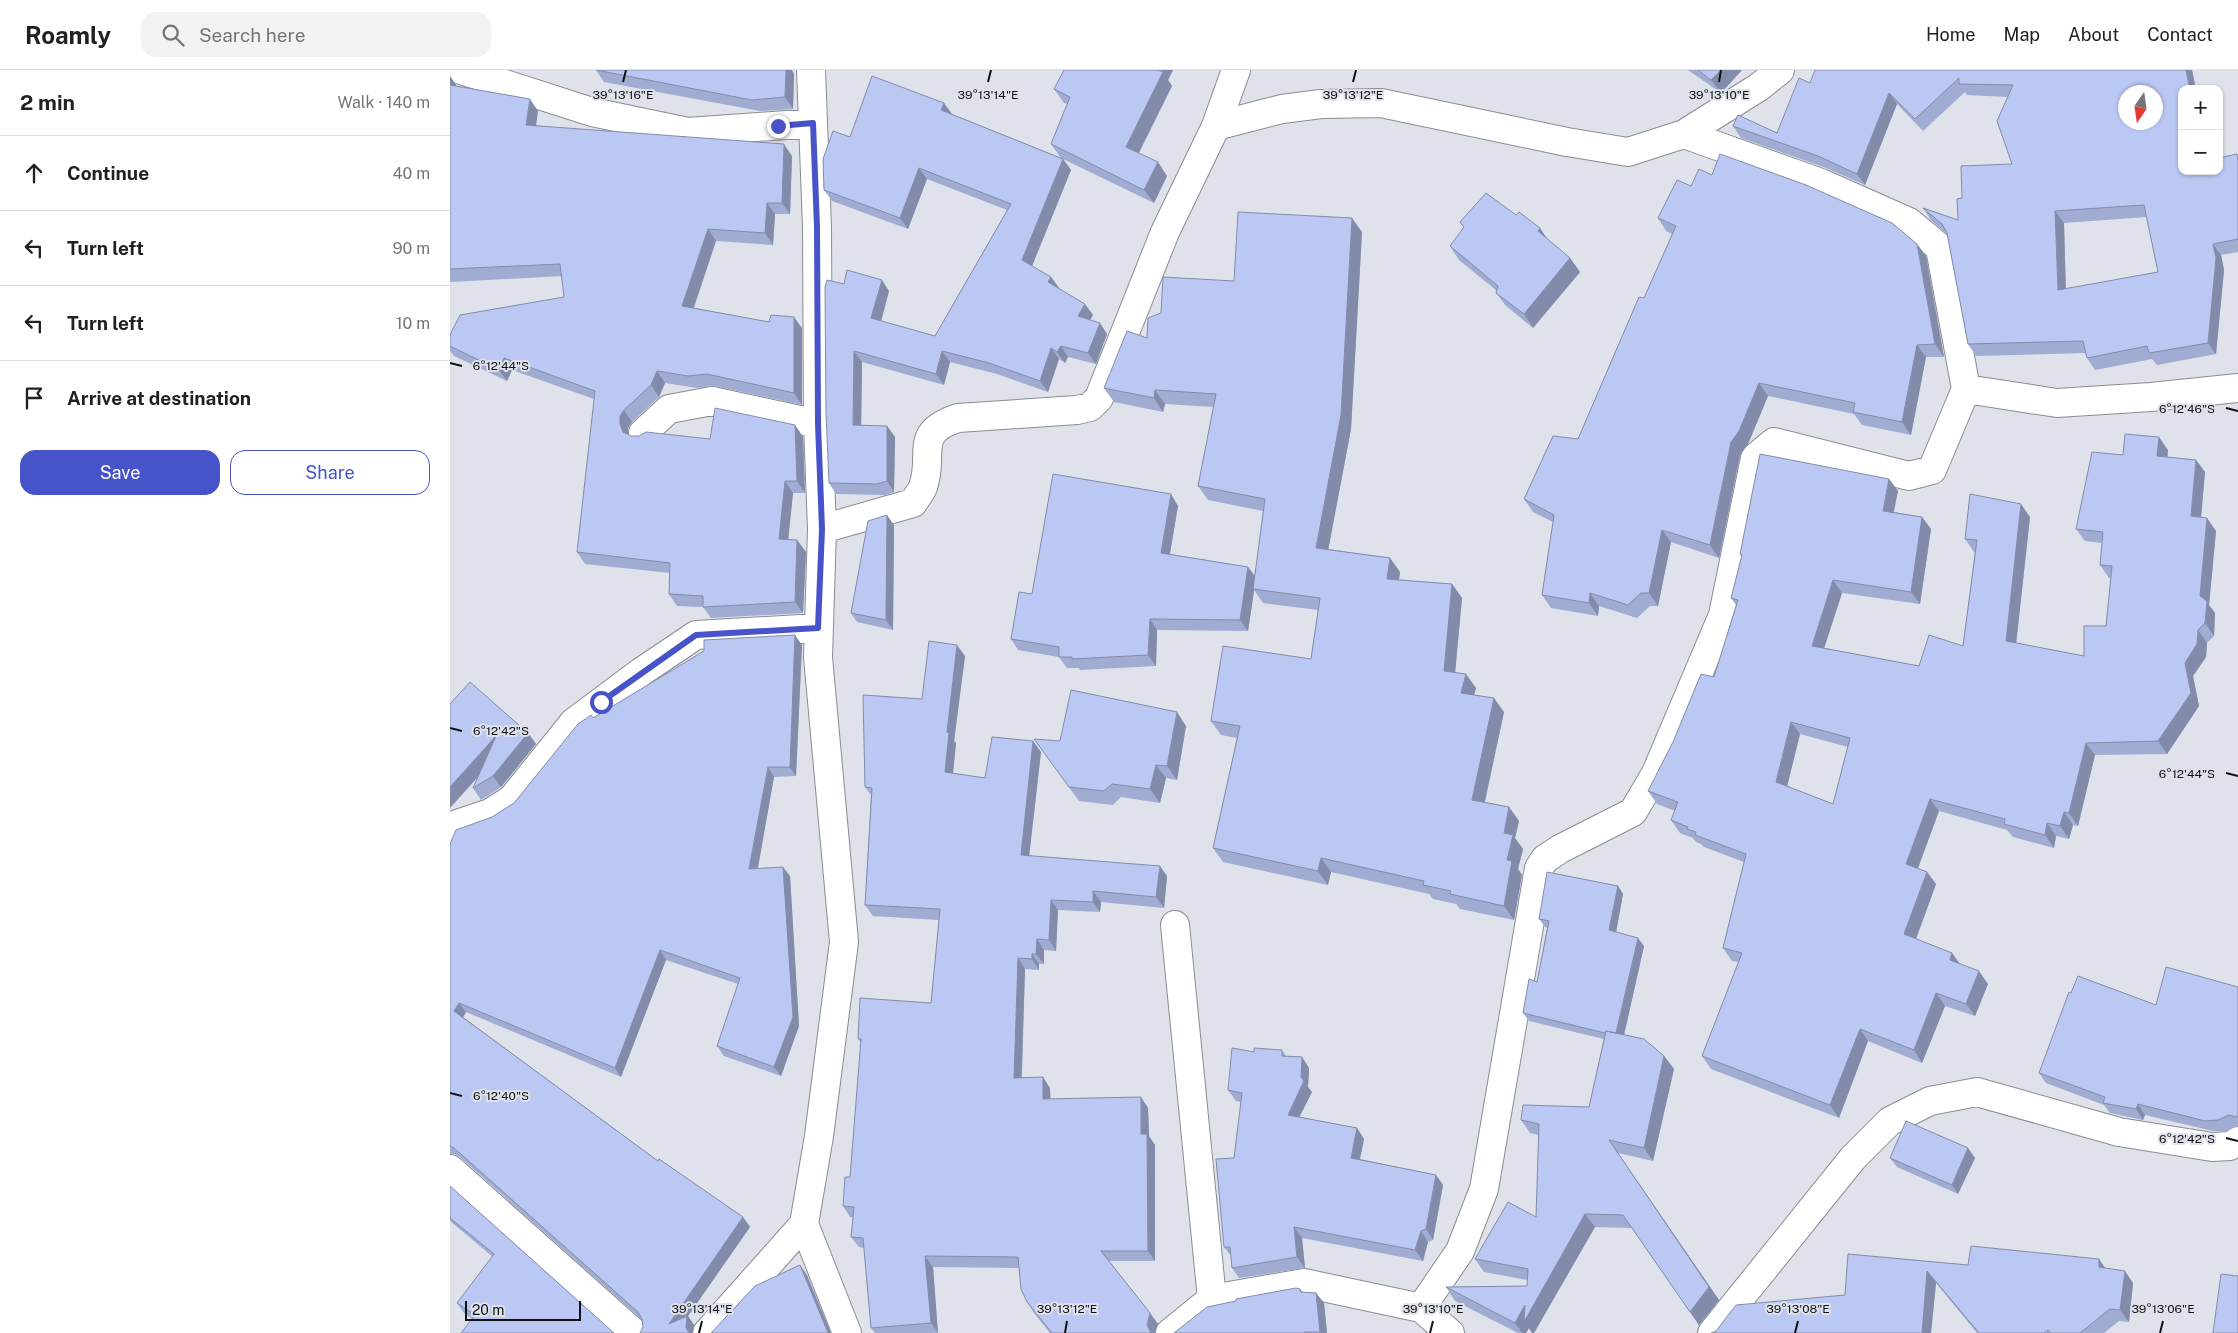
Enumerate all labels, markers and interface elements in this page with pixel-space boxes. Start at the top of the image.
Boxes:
search box [141,12,491,57]
text: Roamly [25,21,111,49]
icon: search [159,21,187,49]
text: Search here [199,24,306,46]
text: Home [1926,24,1976,45]
text: Map [2004,24,2040,45]
text: About [2068,24,2119,45]
text: Contact [2147,24,2213,45]
north arrow [2118,85,2163,130]
map controls [2178,85,2223,175]
button: + [2178,85,2223,130]
text: 39°13'16"E [593,88,653,102]
text: 39°13'14"E [958,88,1018,102]
text: 39°13'12"E [1323,88,1383,102]
text: 39°13'10"E [1689,88,1749,102]
text: 2 min [20,90,75,115]
text: Walk · 140 m [337,93,430,112]
route end [767,115,790,138]
button: − [2178,130,2223,175]
icon: ahead [20,159,48,187]
text: Continue [67,162,149,184]
text: 40 m [392,164,430,183]
icon: left [20,234,48,262]
text: Turn left [67,237,144,259]
text: 90 m [393,239,430,258]
icon: left [20,309,48,337]
text: Turn left [67,312,144,334]
text: 10 m [396,314,430,333]
text: 6°12'44"S [473,359,529,373]
icon: arrive [20,384,48,412]
text: Arrive at destination [67,387,251,409]
text: 6°12'46"S [2159,402,2215,416]
button: Save [20,450,220,495]
button: Share [230,450,430,495]
route start [590,691,613,714]
text: 6°12'42"S [473,724,529,738]
text: 6°12'44"S [2159,767,2215,781]
text: 6°12'40"S [473,1089,529,1103]
text: 6°12'42"S [2159,1132,2215,1146]
scale bar [465,1298,581,1321]
text: 20 m [472,1302,504,1318]
text: 39°13'14"E [672,1302,732,1316]
text: 39°13'12"E [1037,1302,1097,1316]
text: 39°13'10"E [1403,1302,1463,1316]
text: 39°13'08"E [1766,1302,1830,1316]
text: 39°13'06"E [2131,1302,2195,1316]

